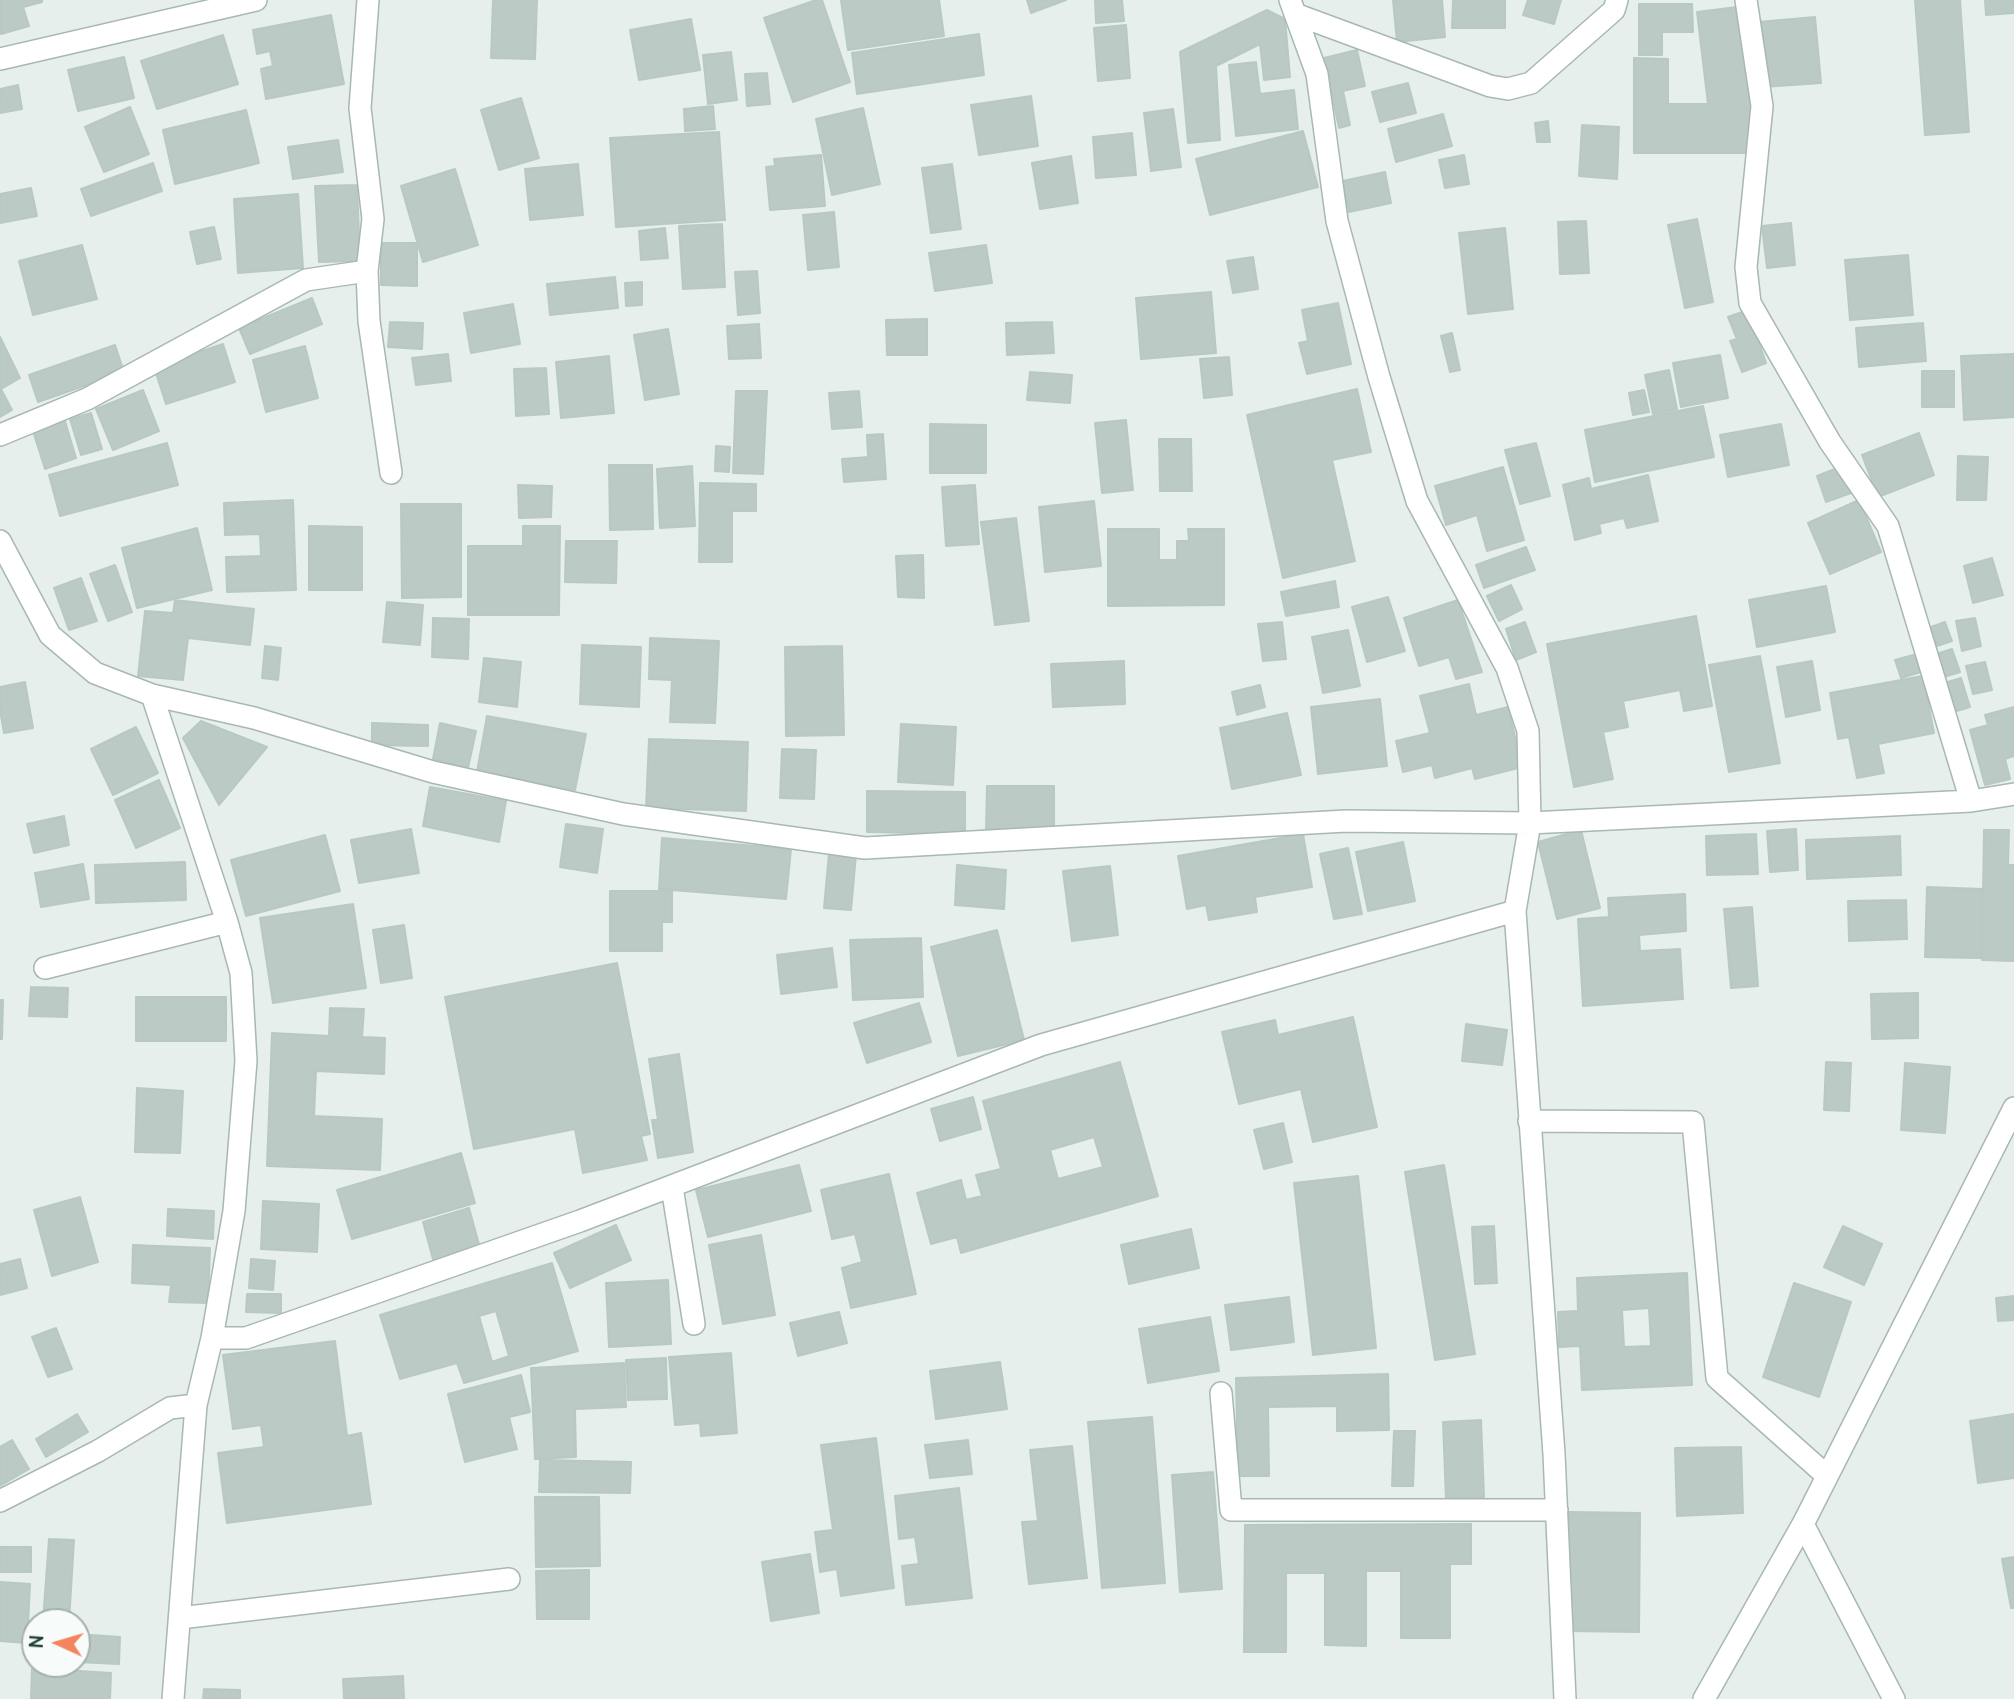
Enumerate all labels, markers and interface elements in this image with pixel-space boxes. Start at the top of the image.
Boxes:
north arrow [21,1608,91,1678]
text: N [25,1634,48,1649]

